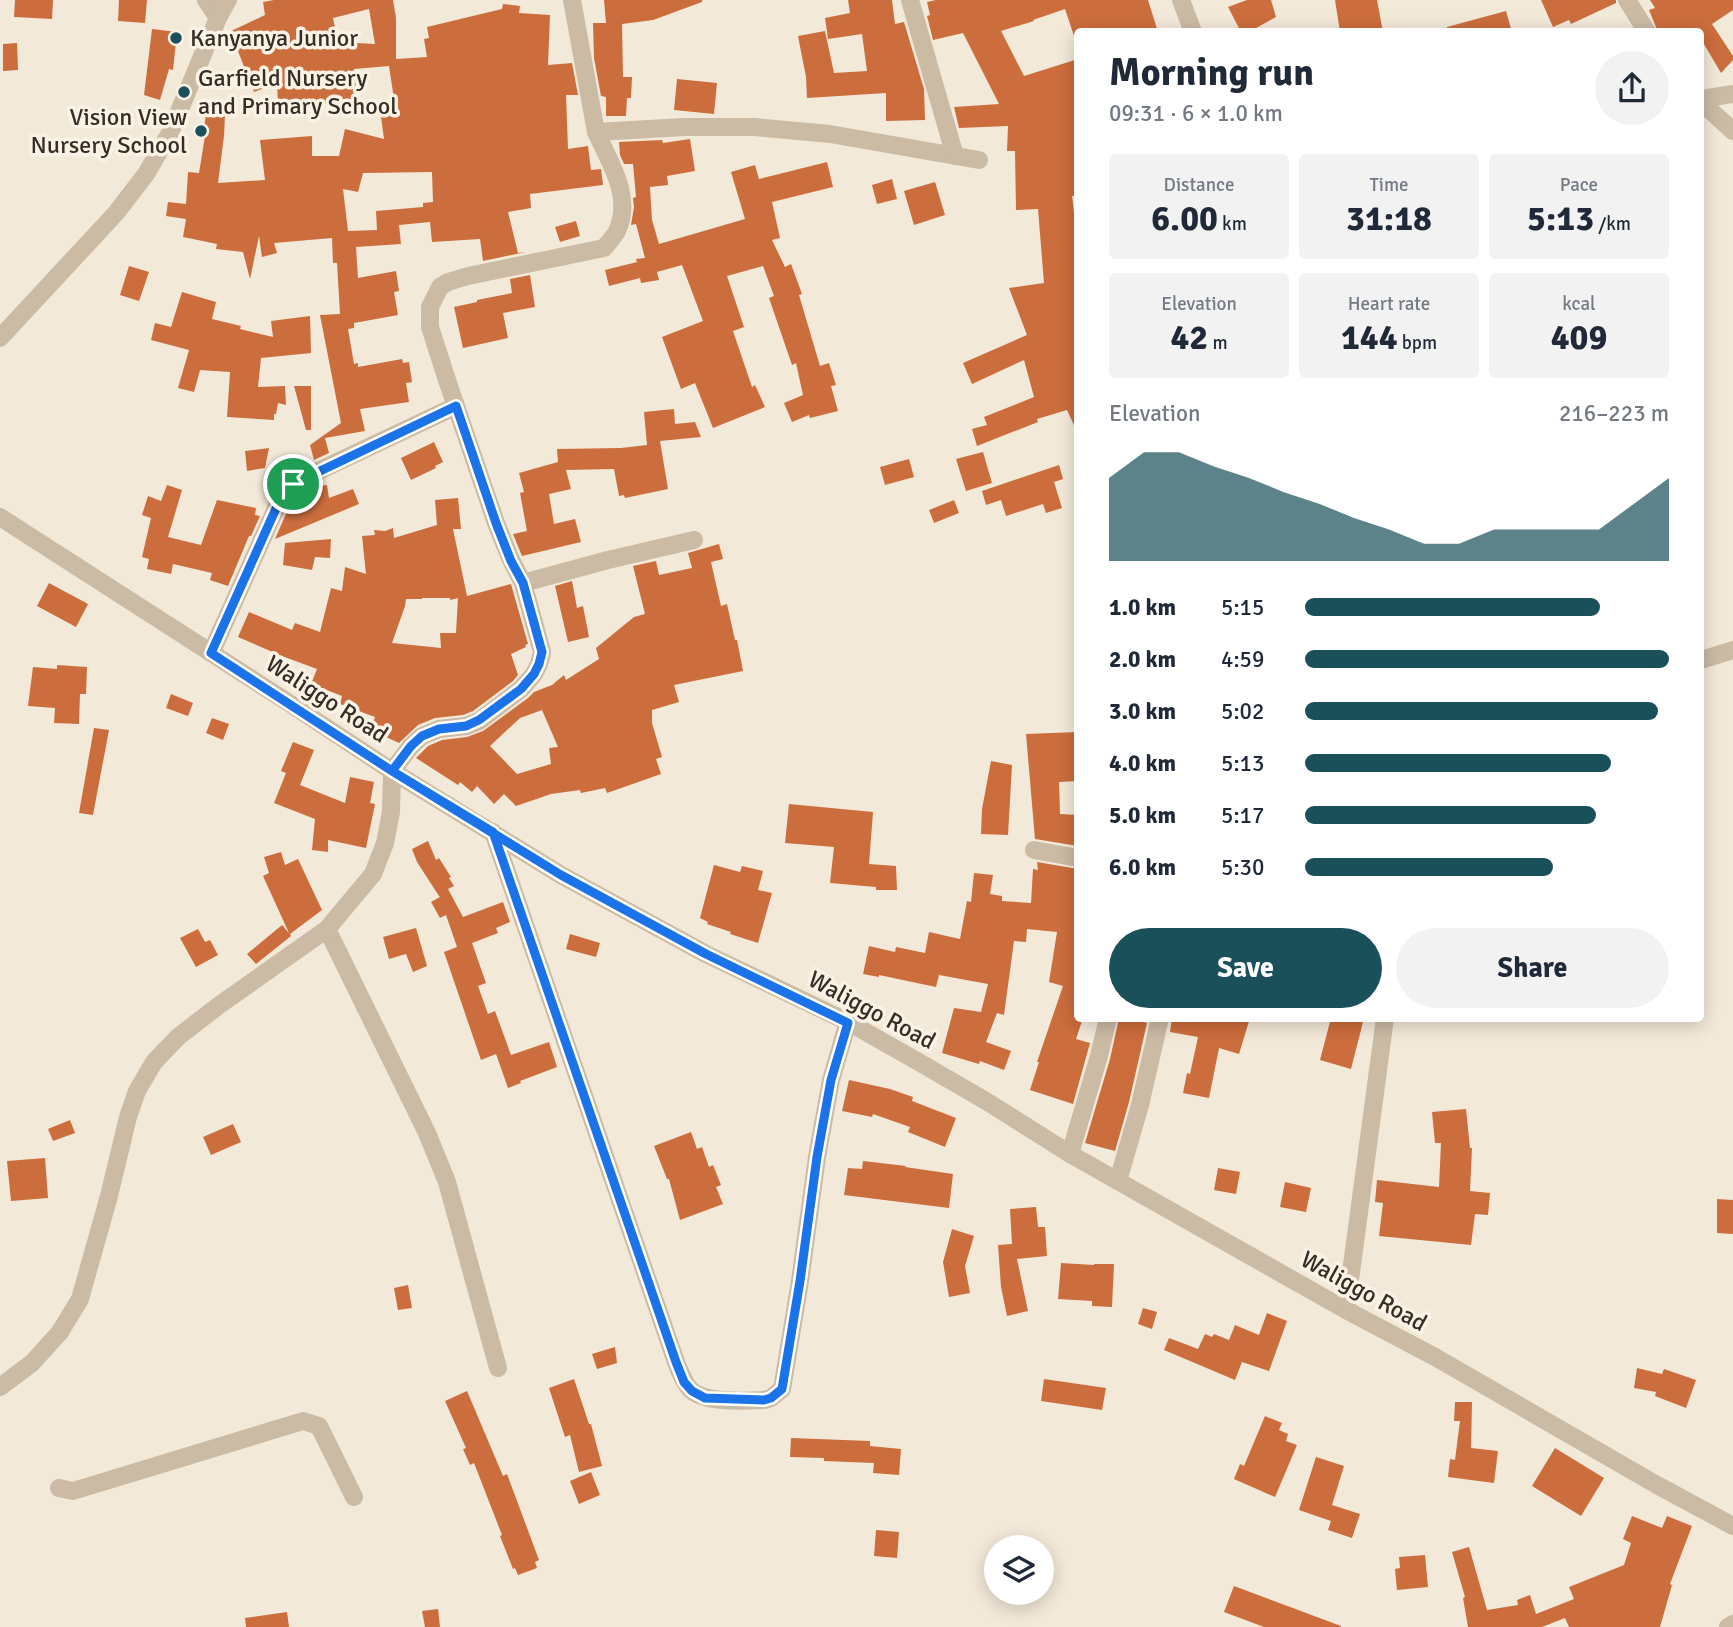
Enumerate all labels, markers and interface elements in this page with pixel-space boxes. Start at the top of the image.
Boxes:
place label: Kanyanya Junior [190,23,358,53]
marker: Kanyanya Junior [168,30,184,46]
text: Morning run [1109,49,1314,96]
button: share [1595,51,1669,125]
place label: Garfield Nursery and Primary School [198,63,397,121]
marker: Garfield Nursery and Primary School [176,84,192,100]
text: 09:31 · 6 × 1.0 km [1109,99,1283,128]
place label: Vision View Nursery School [31,102,187,160]
marker: Vision View Nursery School [193,123,209,139]
text: Distance [1164,173,1234,197]
text: Time [1369,173,1409,197]
text: Pace [1560,173,1598,197]
text: 6.00 [1151,197,1218,240]
text: 31:18 [1346,197,1432,240]
text: 5:13 [1527,197,1594,240]
text: km [1218,212,1247,236]
text: /km [1594,212,1631,236]
text: Elevation [1161,292,1237,316]
text: Heart rate [1348,292,1430,316]
text: kcal [1562,292,1596,316]
text: 42 [1170,316,1208,359]
text: 144 [1341,316,1398,359]
text: 409 [1551,316,1607,359]
text: m [1208,331,1228,355]
text: bpm [1398,331,1437,355]
text: Elevation [1109,399,1201,428]
text: 216–223 m [1559,399,1669,428]
pin [263,454,323,514]
icon: arrive [274,465,312,503]
text: 1.0 km [1109,593,1176,622]
text: 5:15 [1221,593,1264,622]
text: 2.0 km [1109,645,1176,674]
text: 4:59 [1221,645,1264,674]
street label: Waliggo Road [260,648,394,750]
text: 3.0 km [1109,697,1176,726]
text: 5:02 [1221,697,1264,726]
text: 4.0 km [1109,749,1176,778]
text: 5:13 [1221,749,1264,778]
text: 5.0 km [1109,801,1176,830]
text: 5:17 [1221,801,1264,830]
text: 6.0 km [1109,853,1176,882]
text: 5:30 [1221,853,1264,882]
button: Save [1109,928,1382,1008]
button: Share [1396,928,1669,1008]
street label: Waliggo Road [803,964,941,1056]
street label: Waliggo Road [1296,1244,1432,1338]
map controls [984,1535,1054,1605]
button: layers [984,1535,1054,1605]

